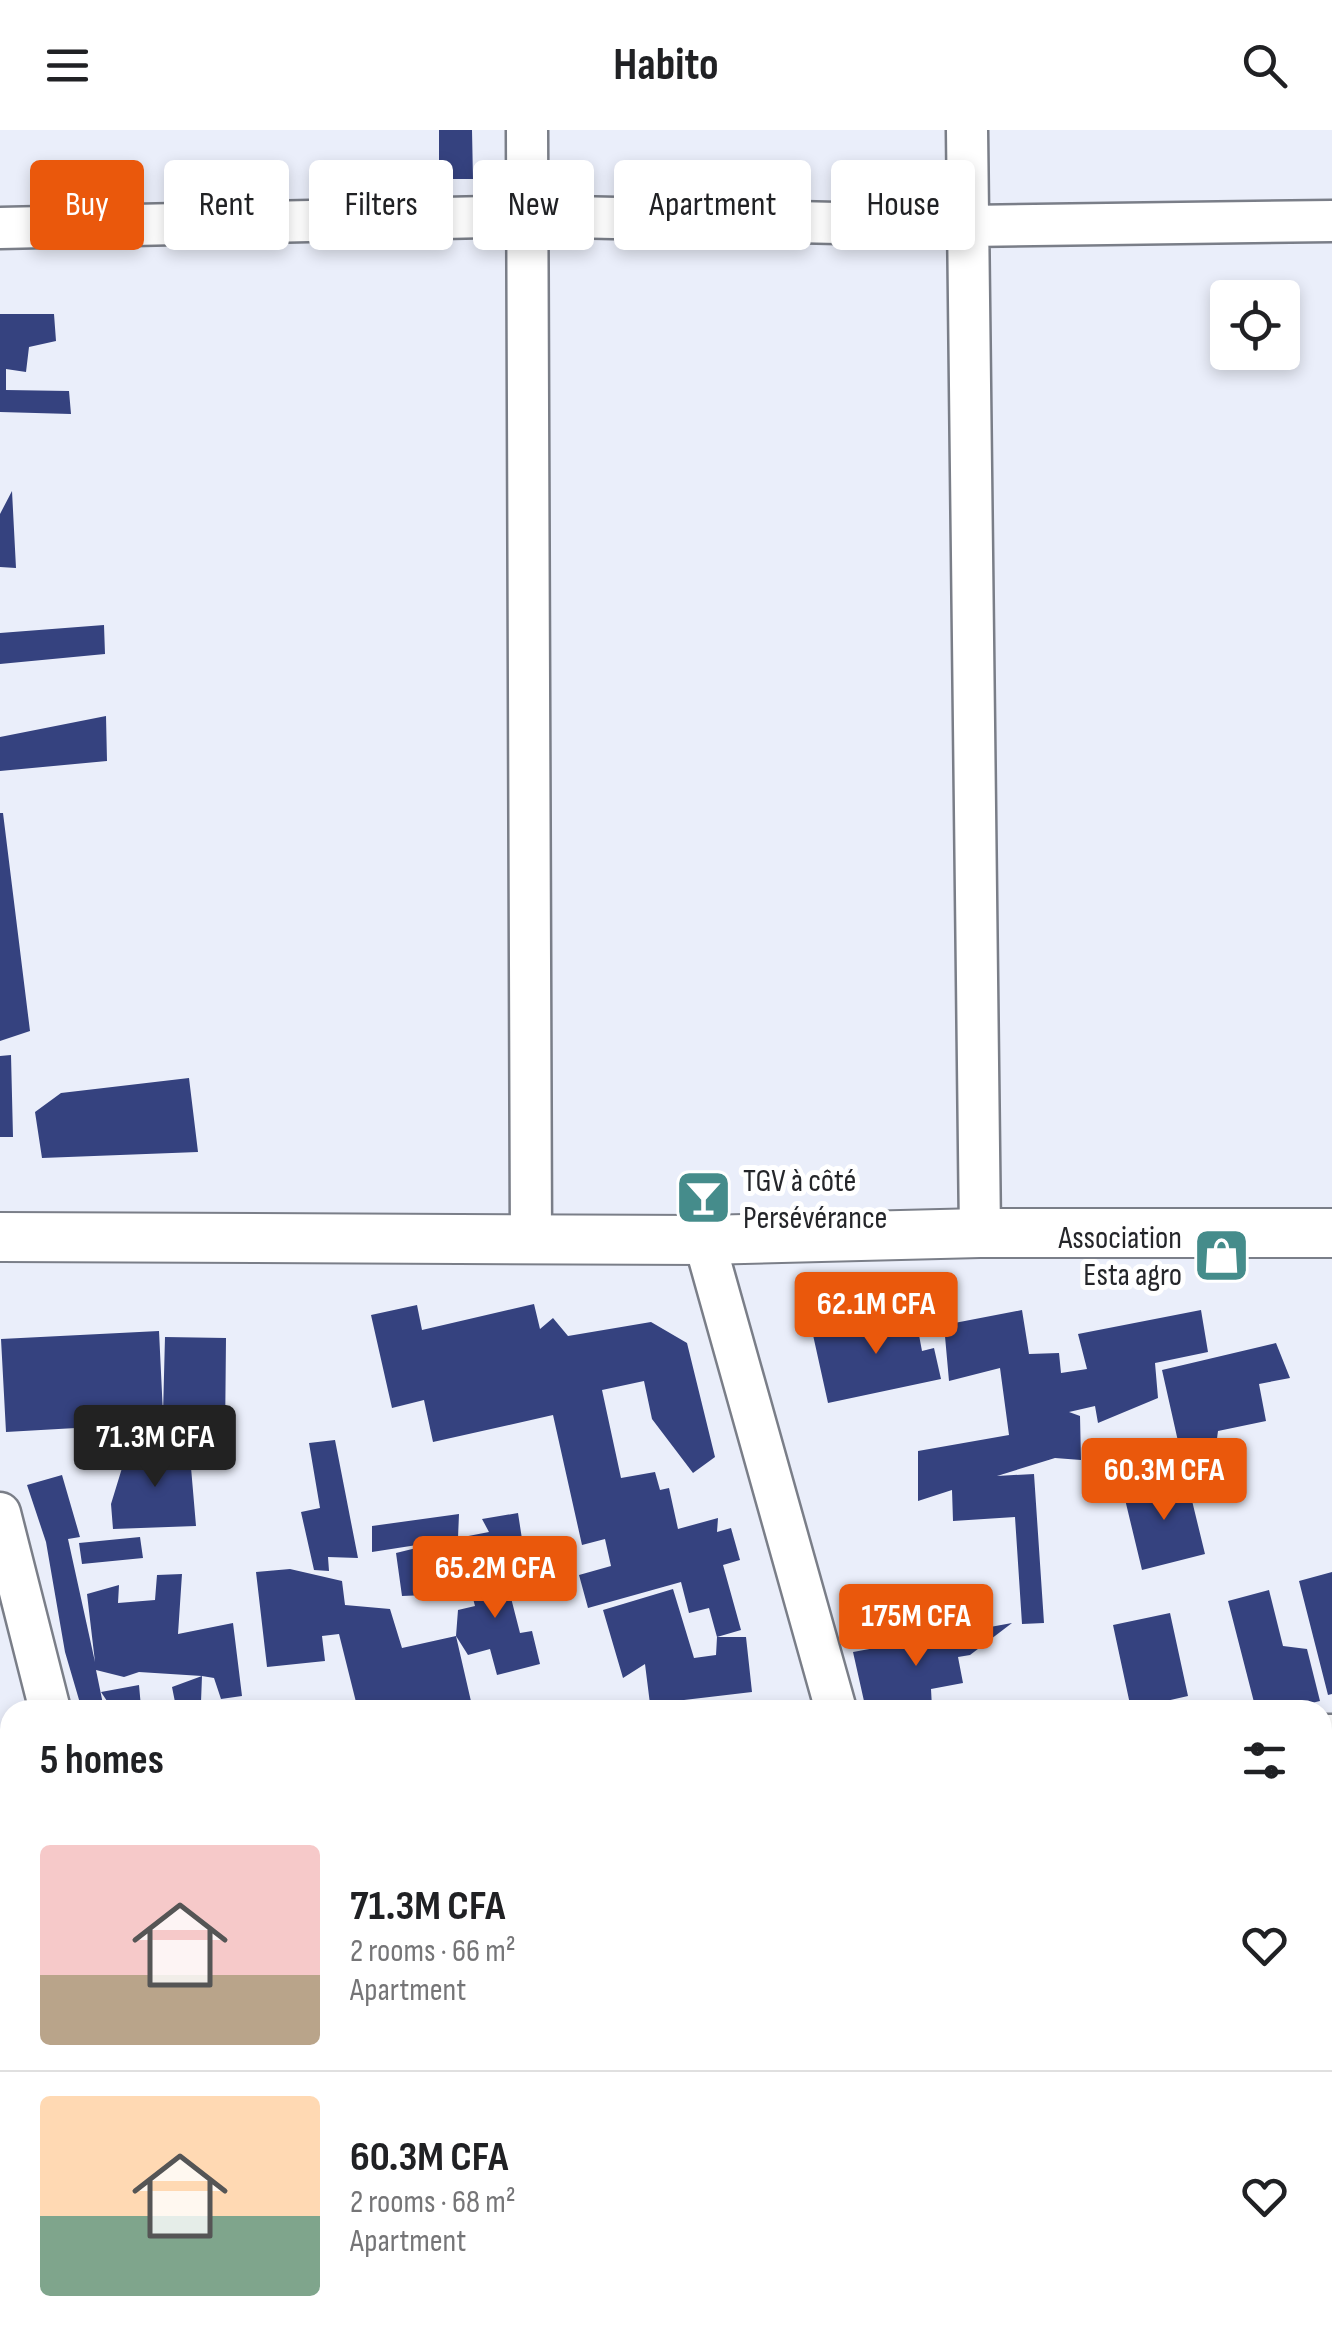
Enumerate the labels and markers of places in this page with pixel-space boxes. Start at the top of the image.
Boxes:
place label: TGV à côté Persévérance [743,1162,887,1238]
bar icon: TGV à côté Persévérance [674,1168,734,1228]
place label: Association Esta agro [1058,1219,1182,1295]
shop icon: Association Esta agro [1191,1225,1251,1285]
pin: 62.1M CFA [762,1272,990,1357]
pin: 71.3M CFA [41,1405,269,1490]
pin: 60.3M CFA [1050,1438,1278,1523]
pin: 65.2M CFA [381,1536,609,1621]
pin: 175M CFA [813,1584,1019,1669]

